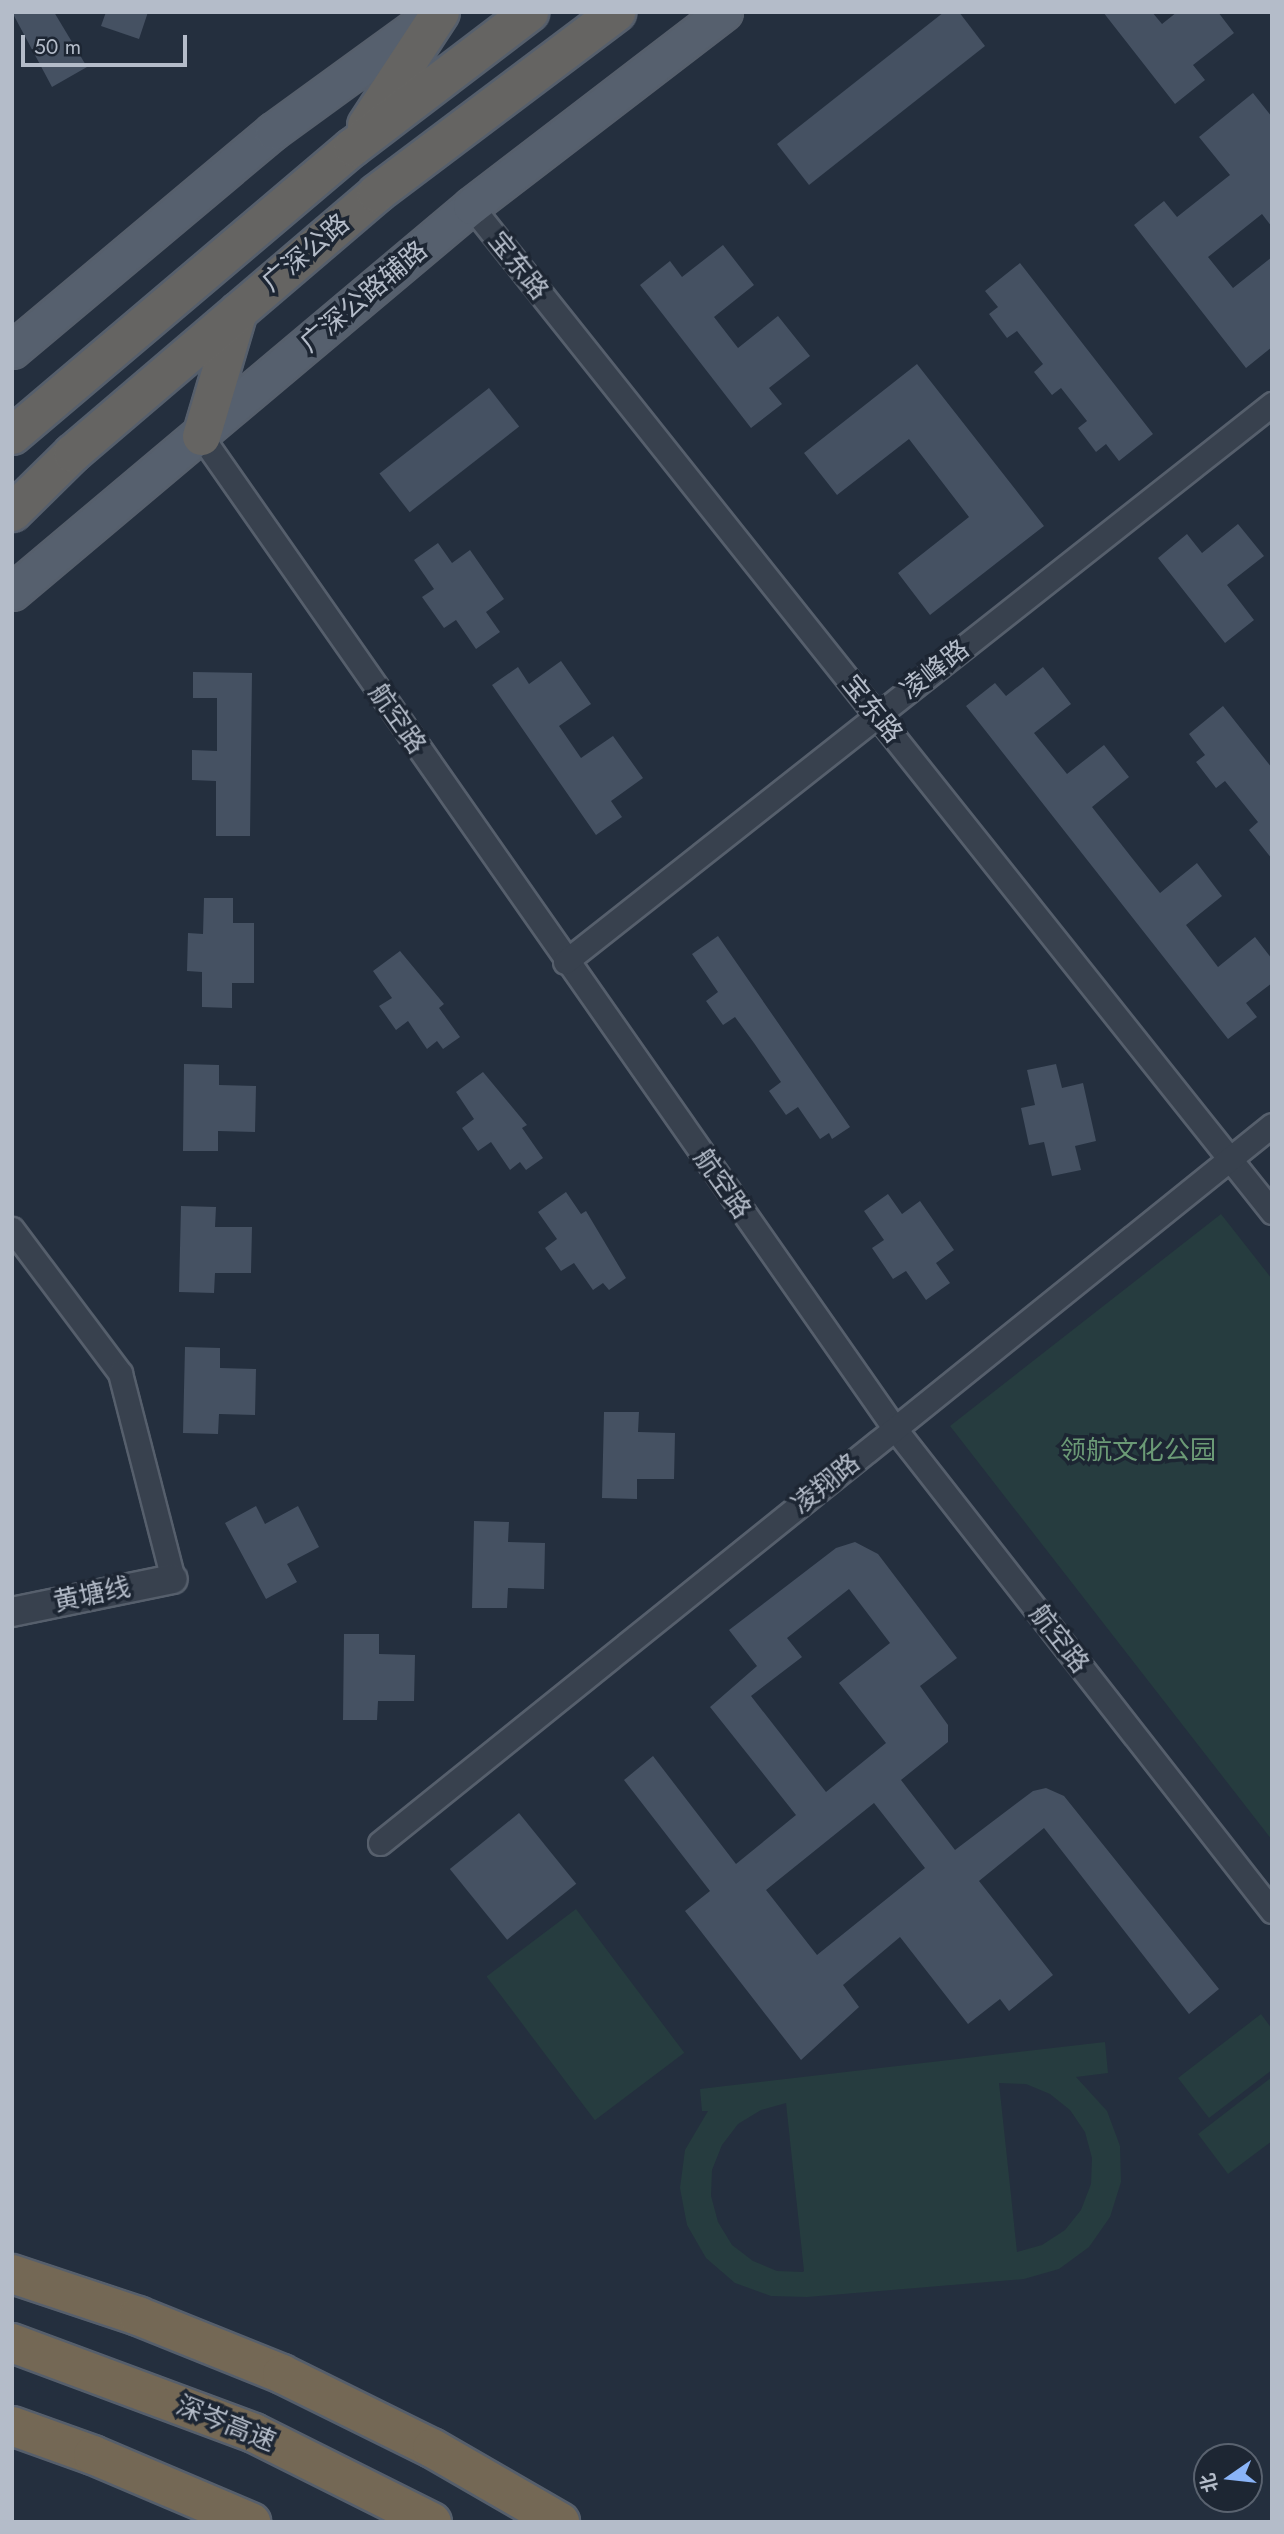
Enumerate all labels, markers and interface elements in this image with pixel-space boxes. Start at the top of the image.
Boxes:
scale bar [24,21,191,65]
text: 50 m [34,32,81,62]
street label: 广深公路 [256,208,356,298]
street label: 宝东路 [481,226,555,306]
street label: 广深公路辅路 [294,235,434,359]
street label: 凌峰路 [895,634,975,706]
street label: 宝东路 [835,669,909,749]
street label: 航空路 [362,678,432,760]
street label: 航空路 [687,1143,757,1225]
park label: 领航文化公园 [1060,1435,1216,1467]
street label: 凌翔路 [786,1447,866,1521]
street label: 黄塘线 [51,1572,133,1618]
street label: 航空路 [1023,1599,1095,1679]
street label: 深岑高速 [172,2390,280,2458]
north arrow [1193,2443,1263,2513]
text: 北 [1194,2470,1224,2495]

